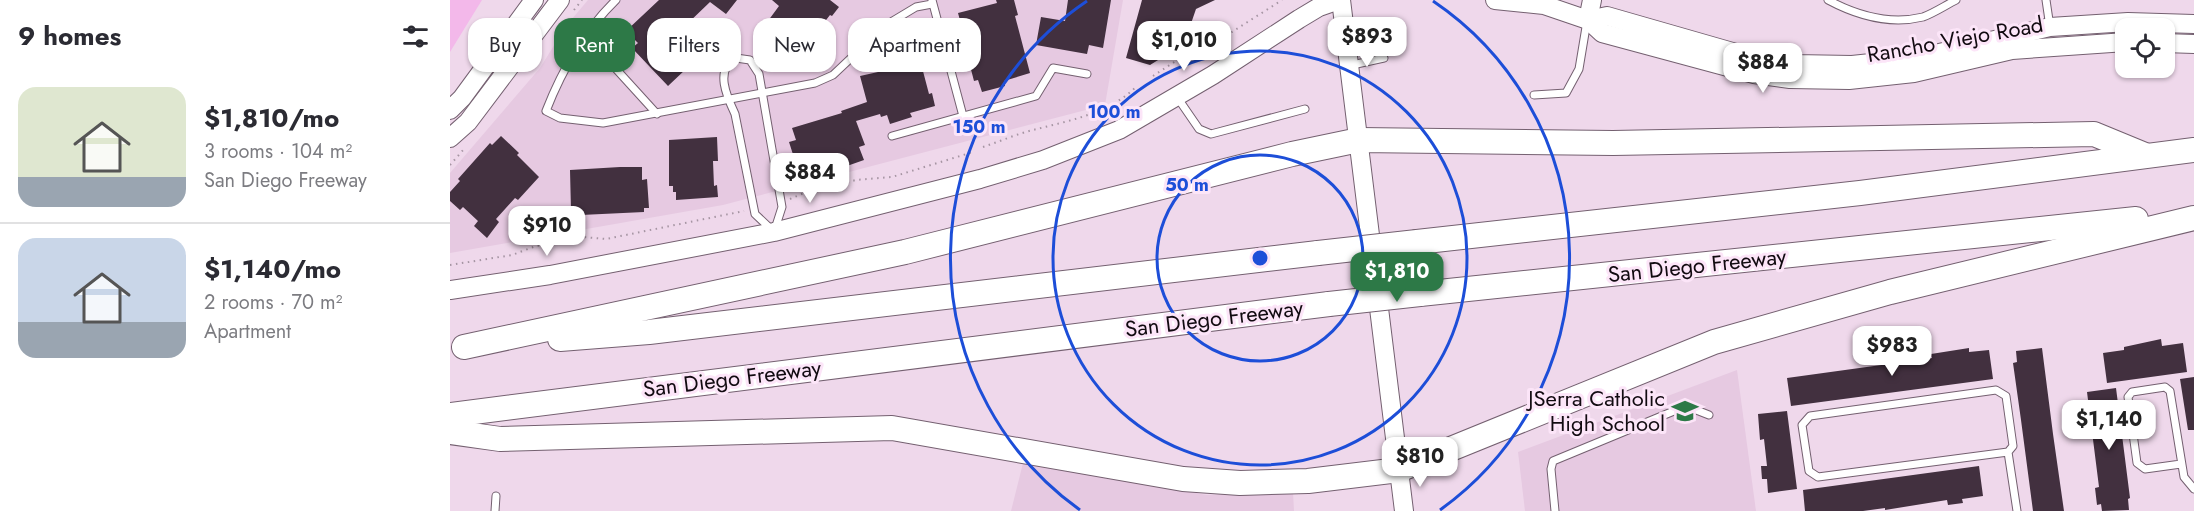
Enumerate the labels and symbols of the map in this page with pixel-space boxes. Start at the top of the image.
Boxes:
street label: Rancho Viejo Road [1864,8,2046,70]
pin: $893 [1331,17,1403,68]
pin: $1,010 [1135,21,1233,72]
pin: $884 [1727,43,1799,94]
text: 100 m [1087,99,1141,125]
text: 150 m [953,114,1005,140]
pin: $884 [774,153,846,204]
text: 50 m [1165,172,1209,198]
pin: $910 [511,206,583,257]
street label: San Diego Freeway [1606,240,1788,290]
centre of rings [1250,248,1270,268]
pin: $1,810 [1348,252,1446,303]
street label: San Diego Freeway [1123,291,1305,345]
pin: $983 [1856,326,1928,377]
street label: San Diego Freeway [641,351,823,405]
place label: JSerra Catholic High School [1525,382,1665,439]
school or university icon: JSerra Catholic High School [1670,396,1700,426]
pin: $1,140 [2060,400,2158,451]
pin: $810 [1384,437,1456,488]

